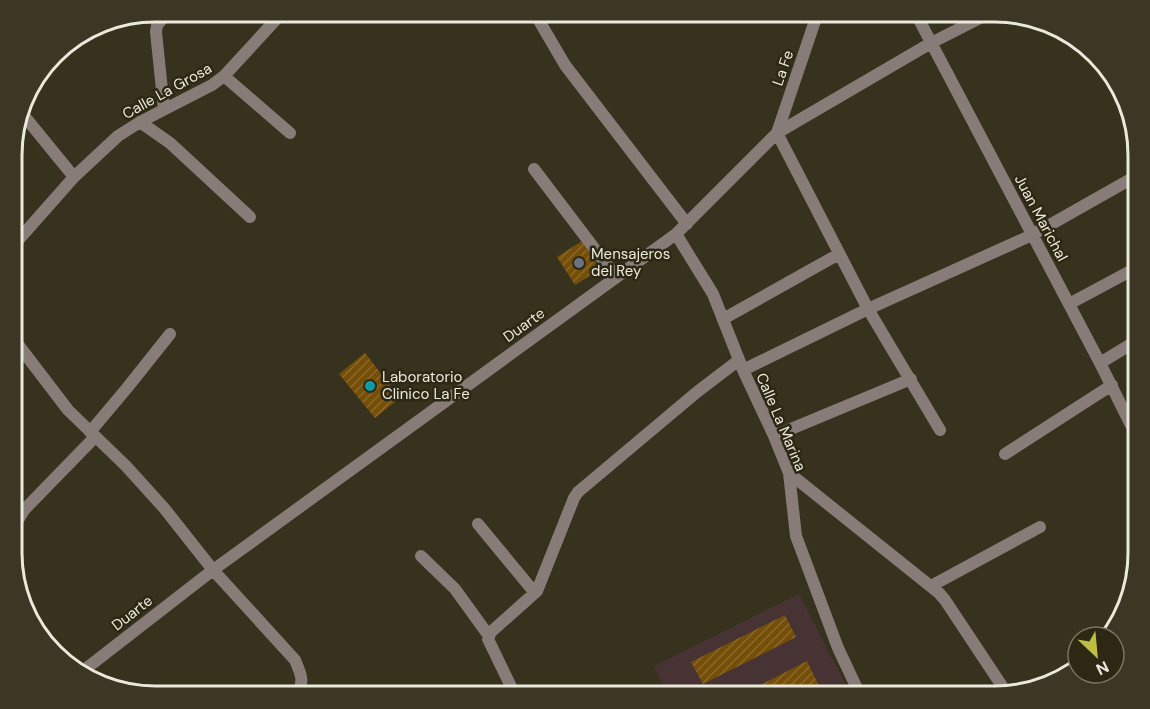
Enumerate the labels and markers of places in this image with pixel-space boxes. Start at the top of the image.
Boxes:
place label: Mensajeros del Rey [591,244,670,281]
marker: Mensajeros del Rey [572,256,586,270]
place label: Laboratorio Clinico La Fe [382,367,470,404]
marker: Laboratorio Clinico La Fe [363,379,377,393]

